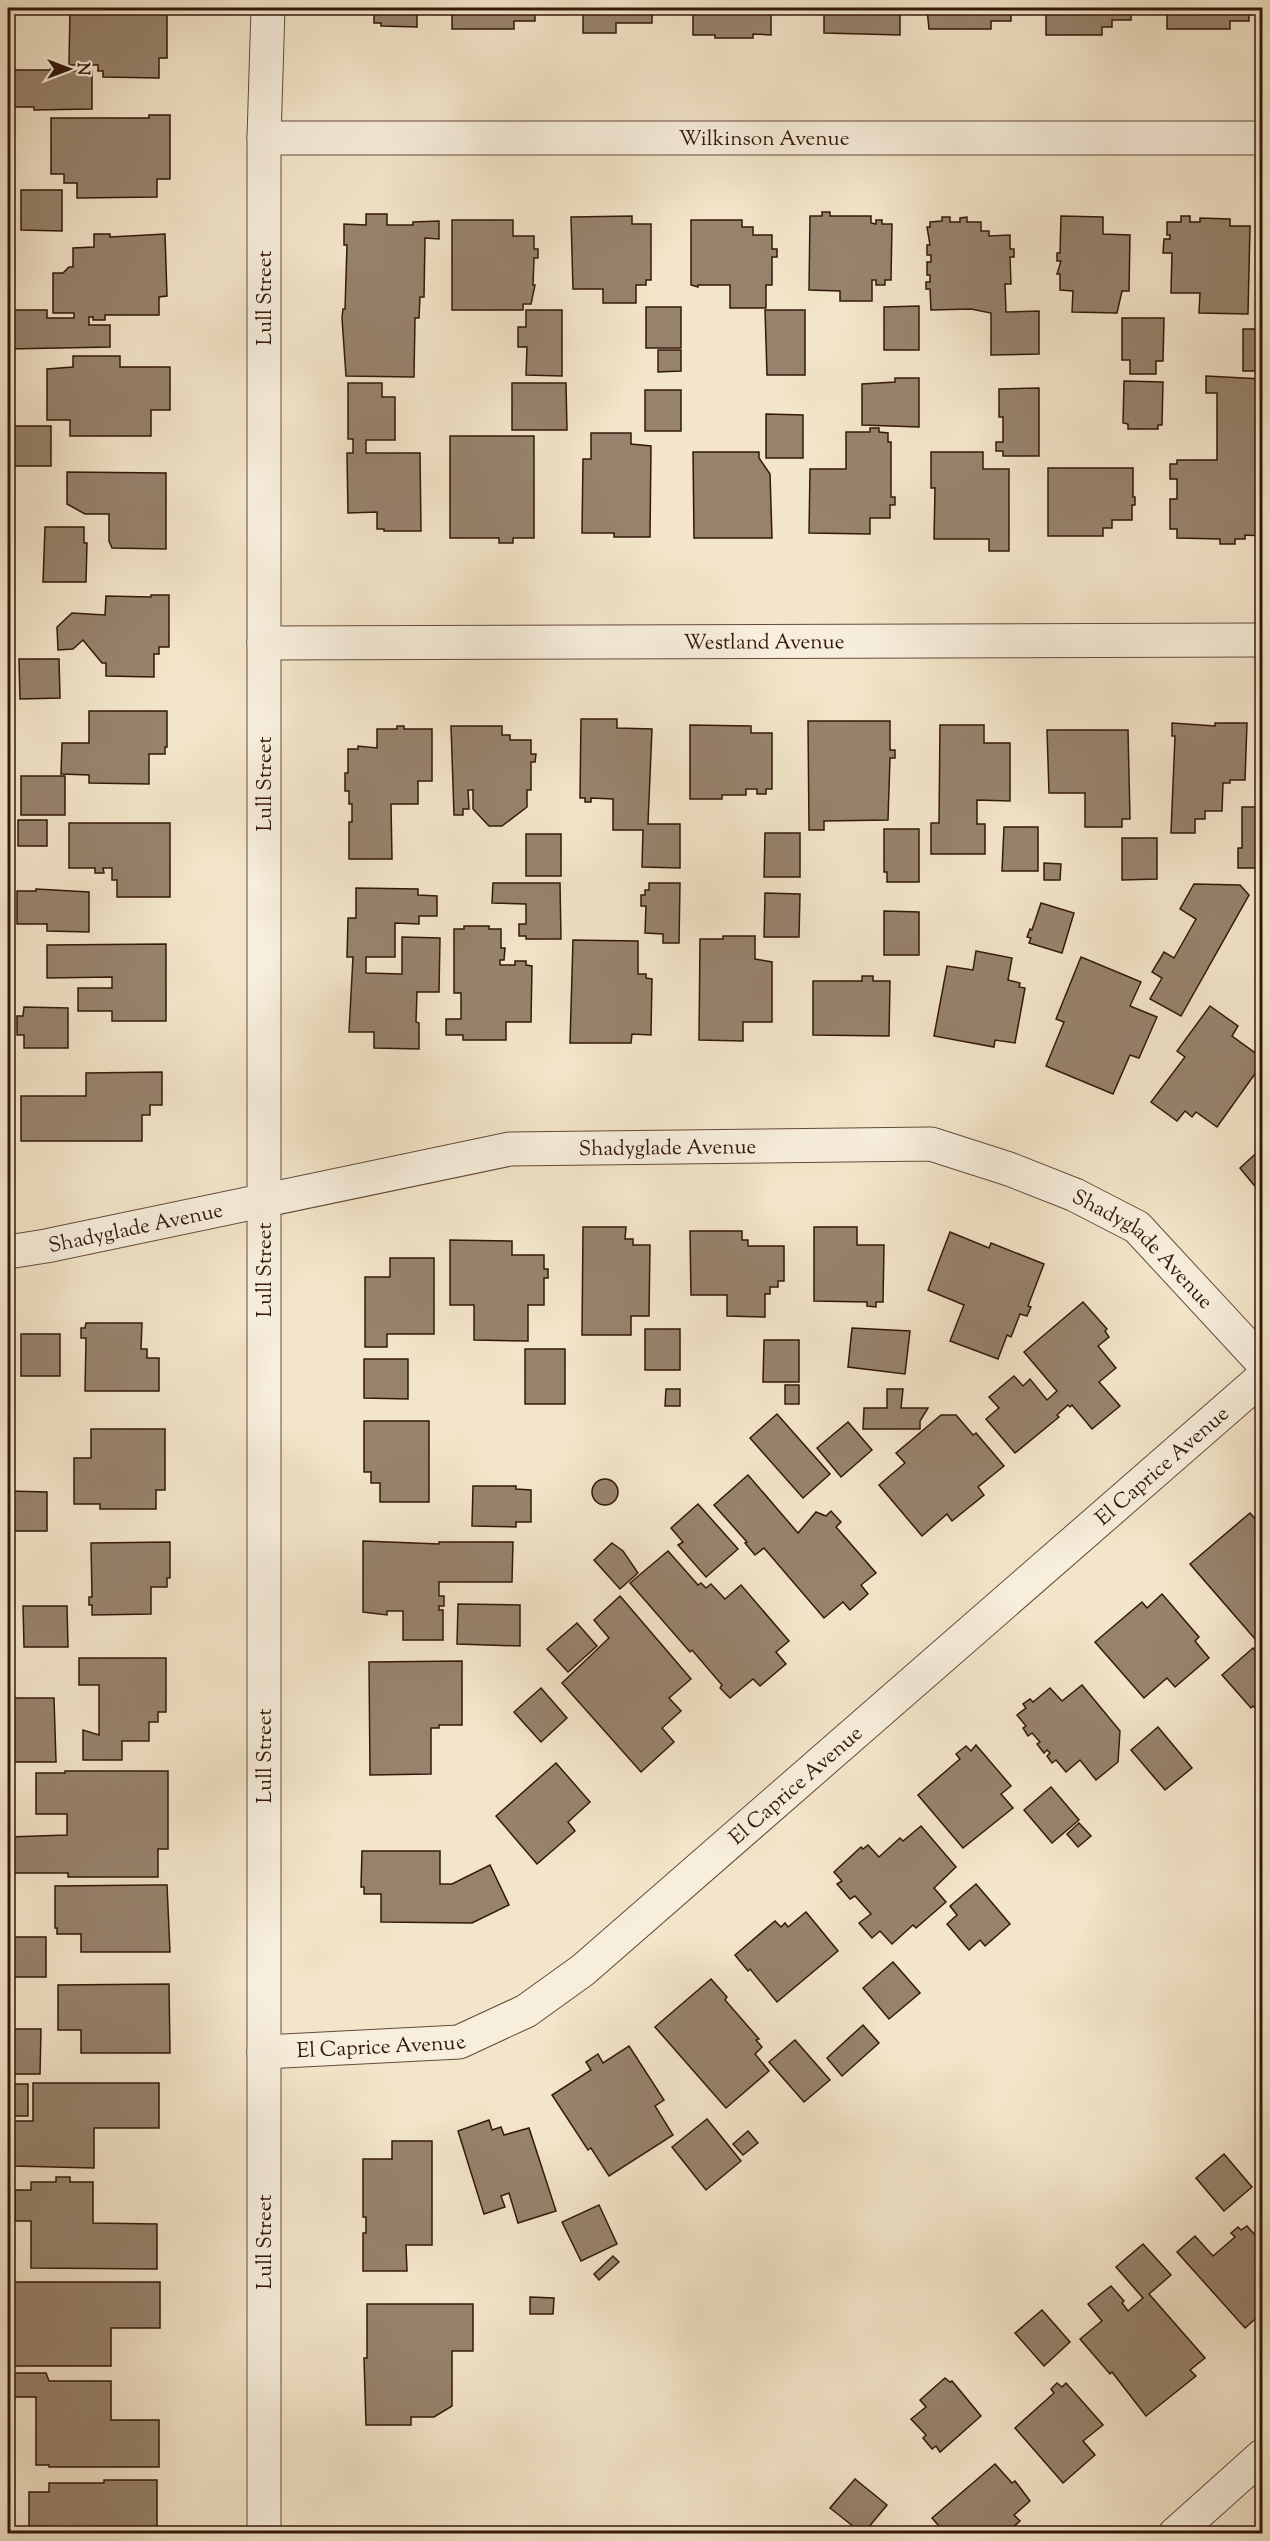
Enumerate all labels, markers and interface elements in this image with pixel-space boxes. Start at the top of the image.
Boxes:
north arrow [39,39,99,99]
text: N [70,63,93,76]
street label: Wilkinson Avenue [679,125,849,155]
street label: Lull Street [251,250,281,346]
street label: Westland Avenue [684,628,844,659]
street label: Lull Street [251,736,281,832]
street label: Shadyglade Avenue [579,1133,756,1165]
street label: Shadyglade Avenue [1066,1183,1219,1317]
street label: Shadyglade Avenue [46,1196,226,1262]
street label: Lull Street [251,1222,281,1318]
street label: El Caprice Avenue [1090,1400,1236,1534]
street label: Lull Street [251,1708,281,1804]
street label: El Caprice Avenue [723,1720,870,1853]
street label: El Caprice Avenue [296,2028,472,2067]
street label: Lull Street [251,2194,281,2290]

